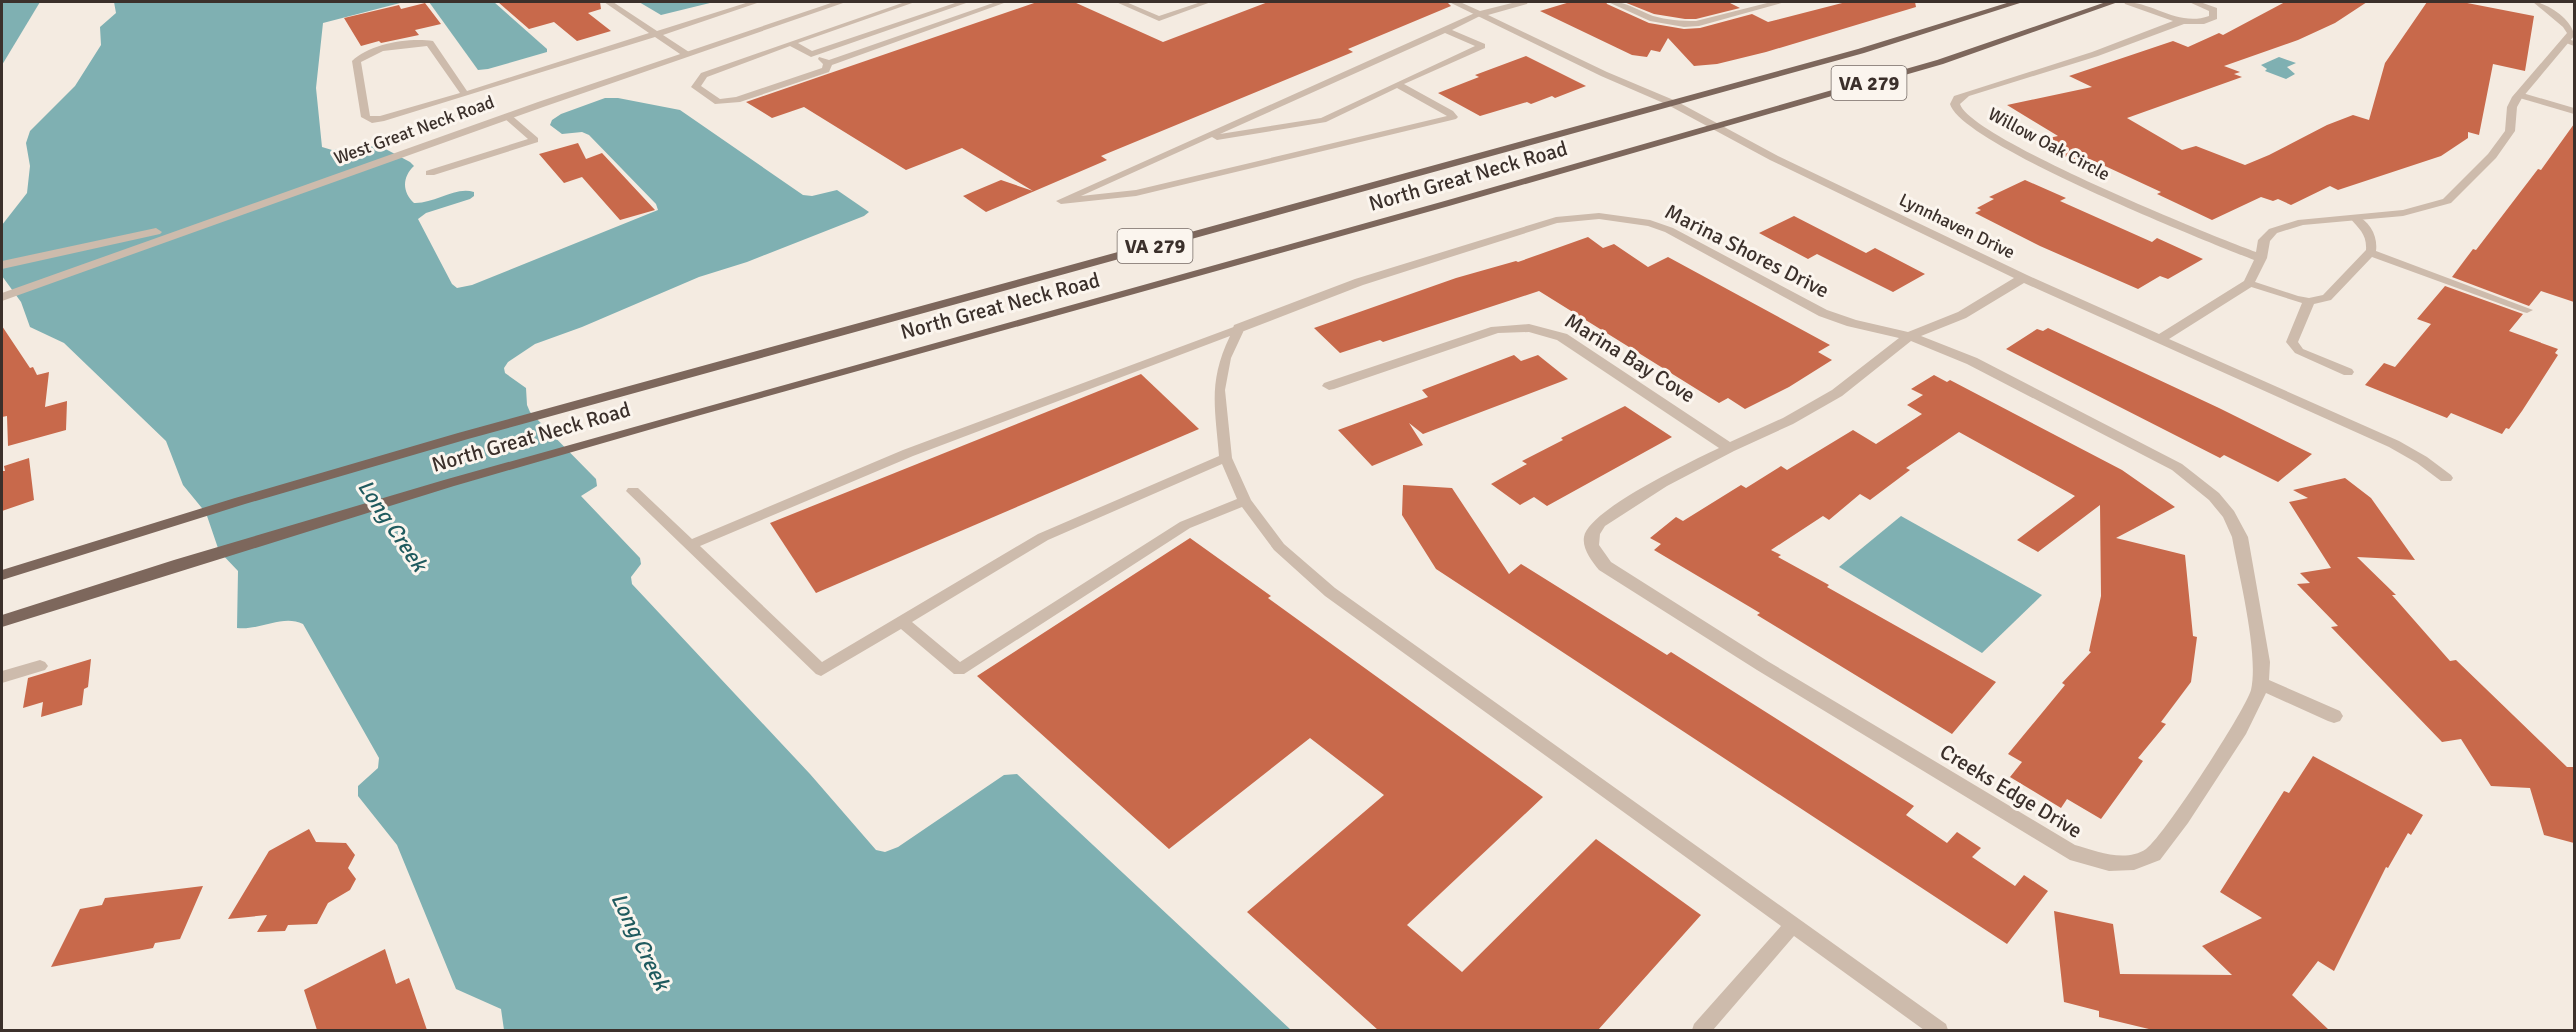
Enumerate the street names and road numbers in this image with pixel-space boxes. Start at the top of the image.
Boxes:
road number: VA 279 [1832,66,1906,100]
street label: West Great Neck Road [331,91,497,169]
street label: Willow Oak Circle [1984,103,2114,185]
street label: North Great Neck Road [1366,135,1570,217]
street label: Lynnhaven Drive [1895,188,2019,264]
street label: Marina Shores Drive [1661,198,1833,304]
road number: VA 279 [1118,229,1192,263]
street label: North Great Neck Road [897,267,1103,345]
street label: Marina Bay Cove [1560,308,1700,408]
street label: North Great Neck Road [429,396,633,478]
street label: Creeks Edge Drive [1935,738,2087,844]

